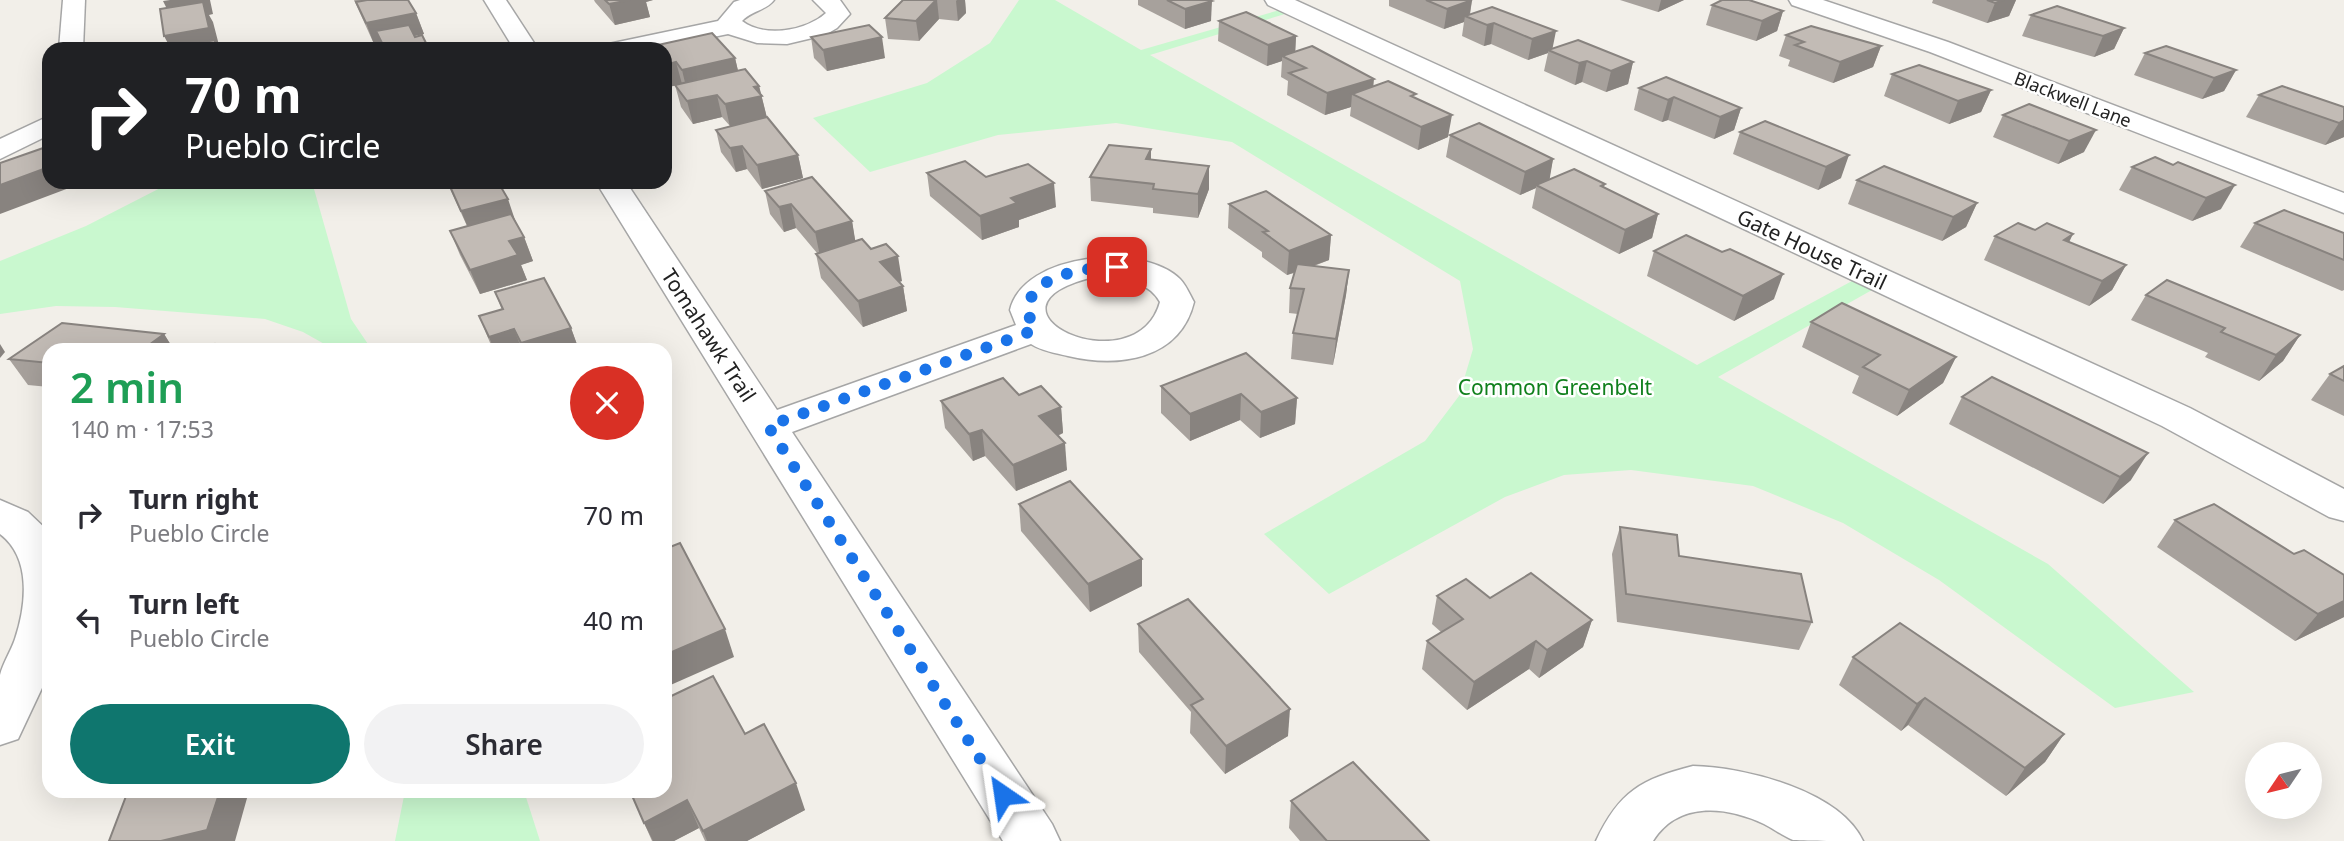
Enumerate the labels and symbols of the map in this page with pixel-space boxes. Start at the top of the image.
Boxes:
street label: Blackwell Lane [2011,66,2135,132]
street label: Gate House Trail [1733,202,1891,296]
pin [1087,237,1147,297]
street label: Tomahawk Trail [655,263,763,407]
park label: Common Greenbelt [1458,373,1653,401]
north arrow [2245,742,2322,819]
position arrow [966,758,1040,832]

